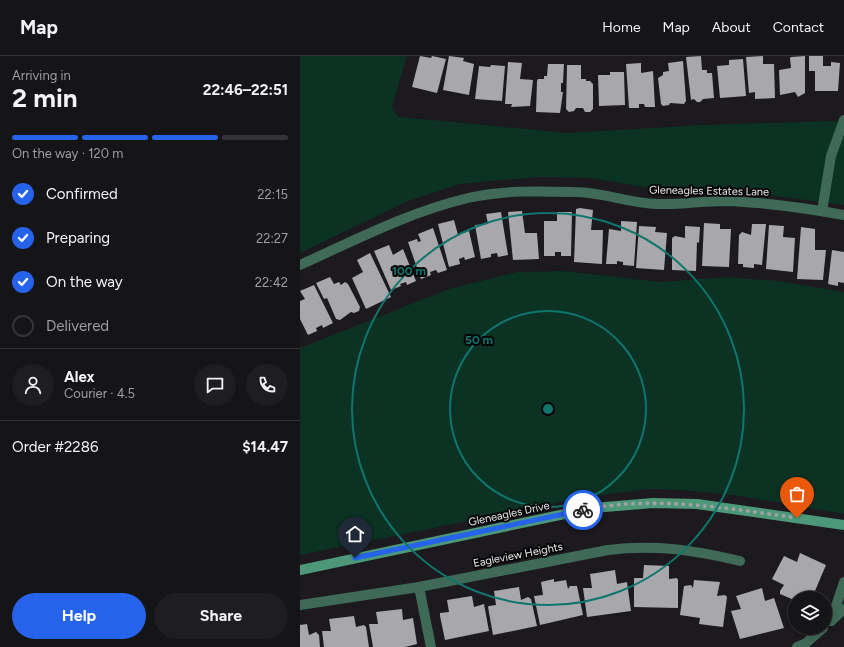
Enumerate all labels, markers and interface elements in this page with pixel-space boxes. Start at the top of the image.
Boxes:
text: Map [20,16,58,39]
text: Home [602,19,641,36]
text: Map [663,19,690,36]
text: About [712,19,751,36]
text: Contact [773,19,824,36]
text: Arriving in [12,68,71,83]
text: 22:46–22:51 [203,81,288,99]
text: 2 min [12,82,78,114]
text: On the way · 120 m [12,146,123,161]
icon: check [12,183,34,205]
street label: Gleneagles Estates Lane [649,183,769,199]
text: Confirmed [46,185,118,203]
text: 22:15 [257,187,288,202]
icon: check [12,227,34,249]
text: Preparing [46,229,110,247]
text: 22:27 [256,231,288,246]
text: 100 m [392,264,426,278]
icon: check [12,271,34,293]
text: On the way [46,273,123,291]
text: 22:42 [255,275,288,290]
text: Delivered [46,317,109,335]
text: 50 m [465,333,493,347]
button: person [12,364,54,406]
button: chat [194,364,236,406]
button: phone [246,364,288,406]
text: Alex [64,368,94,386]
text: Courier · 4.5 [64,386,135,401]
centre of rings [541,402,555,416]
text: Order #2286 [12,438,98,456]
text: $14.47 [242,438,288,456]
pin [780,477,814,518]
icon: bag [786,483,808,505]
courier [563,490,603,530]
street label: Gleneagles Drive [467,499,551,529]
icon: bike [572,499,594,521]
pin [338,517,372,558]
icon: home [344,523,366,545]
street label: Eagleview Heights [472,540,564,570]
map controls [788,591,832,635]
button: layers [788,591,832,635]
button: Help [12,593,146,639]
button: Share [154,593,288,639]

